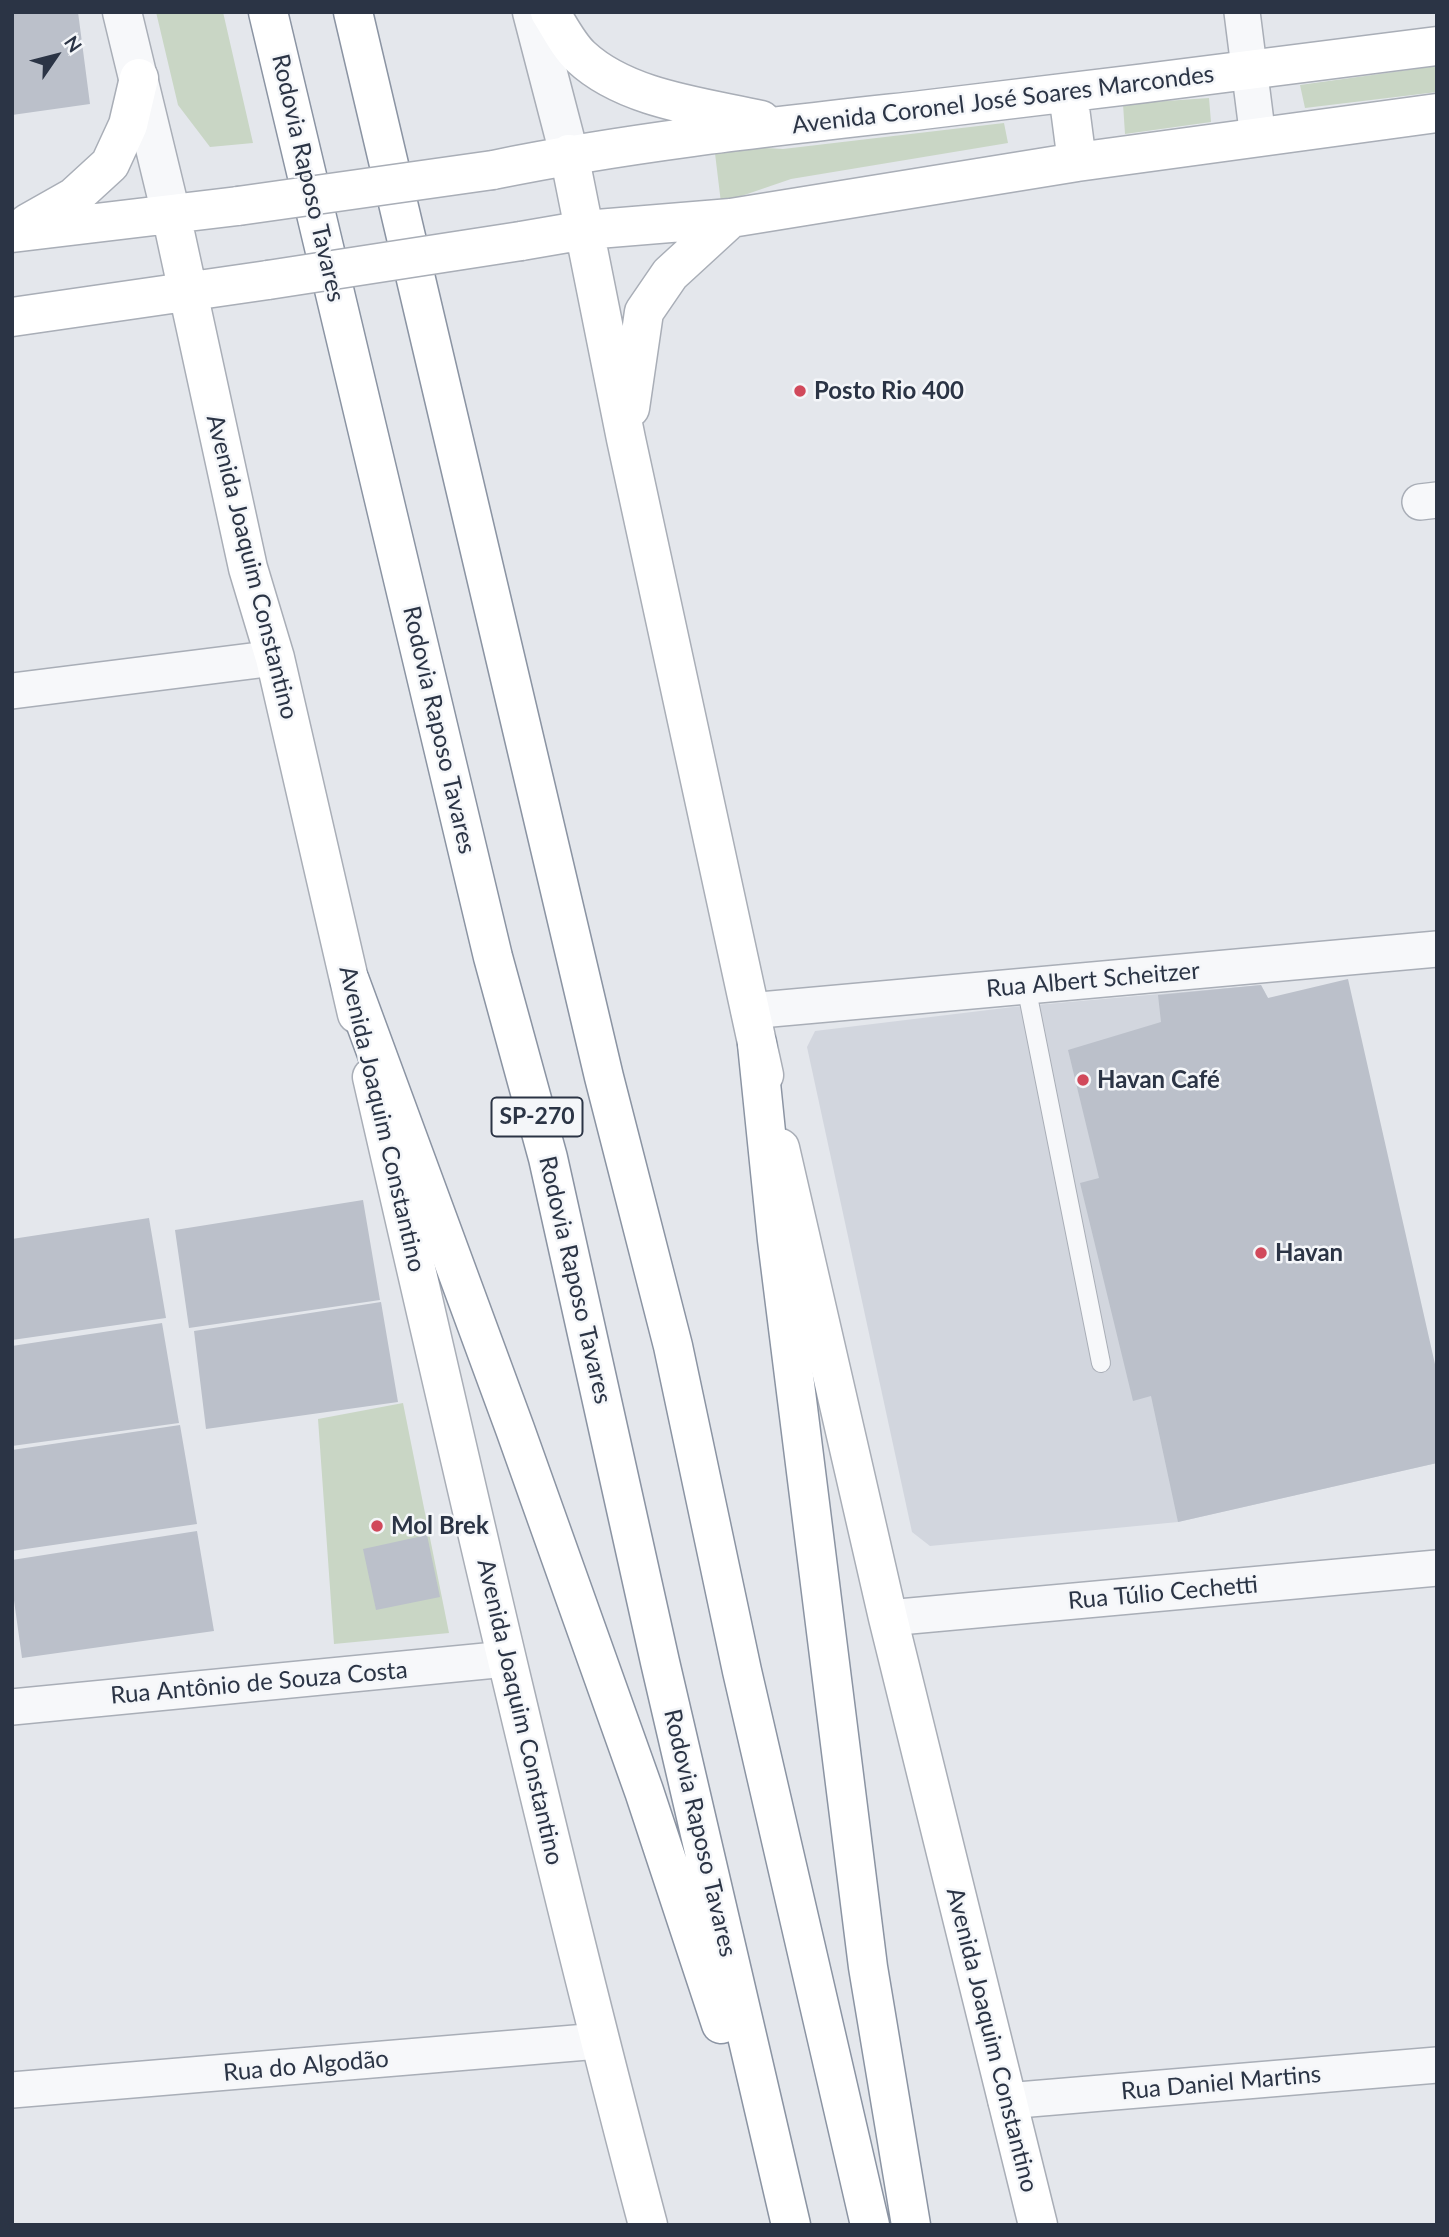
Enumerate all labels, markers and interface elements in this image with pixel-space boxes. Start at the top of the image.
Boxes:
north arrow [21,21,91,91]
text: N [60,31,87,56]
street label: Rodovia Raposo Tavares [265,51,351,305]
street label: Avenida Coronel José Soares Marcondes [790,60,1216,140]
place label: Posto Rio 400 [814,377,964,405]
marker: Posto Rio 400 [792,383,808,399]
street label: Avenida Joaquim Constantino [200,412,304,722]
street label: Rodovia Raposo Tavares [396,603,482,857]
street label: Rua Albert Scheitzer [985,956,1201,1004]
street label: Avenida Joaquim Constantino [333,963,431,1275]
place label: Havan Café [1097,1066,1220,1094]
marker: Havan Café [1075,1072,1091,1088]
road number: SP-270 [491,1098,582,1136]
street label: Rodovia Raposo Tavares [532,1153,618,1407]
place label: Havan [1275,1239,1343,1267]
marker: Havan [1253,1245,1269,1261]
place label: Mol Brek [391,1512,489,1540]
marker: Mol Brek [369,1518,385,1534]
street label: Avenida Joaquim Constantino [471,1556,569,1868]
street label: Rua Túlio Cechetti [1067,1570,1259,1616]
street label: Rua Antônio de Souza Costa [109,1656,409,1710]
street label: Rodovia Raposo Tavares [657,1706,743,1960]
street label: Avenida Joaquim Constantino [940,1885,1044,2195]
street label: Rua do Algodão [222,2044,390,2088]
street label: Rua Daniel Martins [1120,2060,1322,2106]

